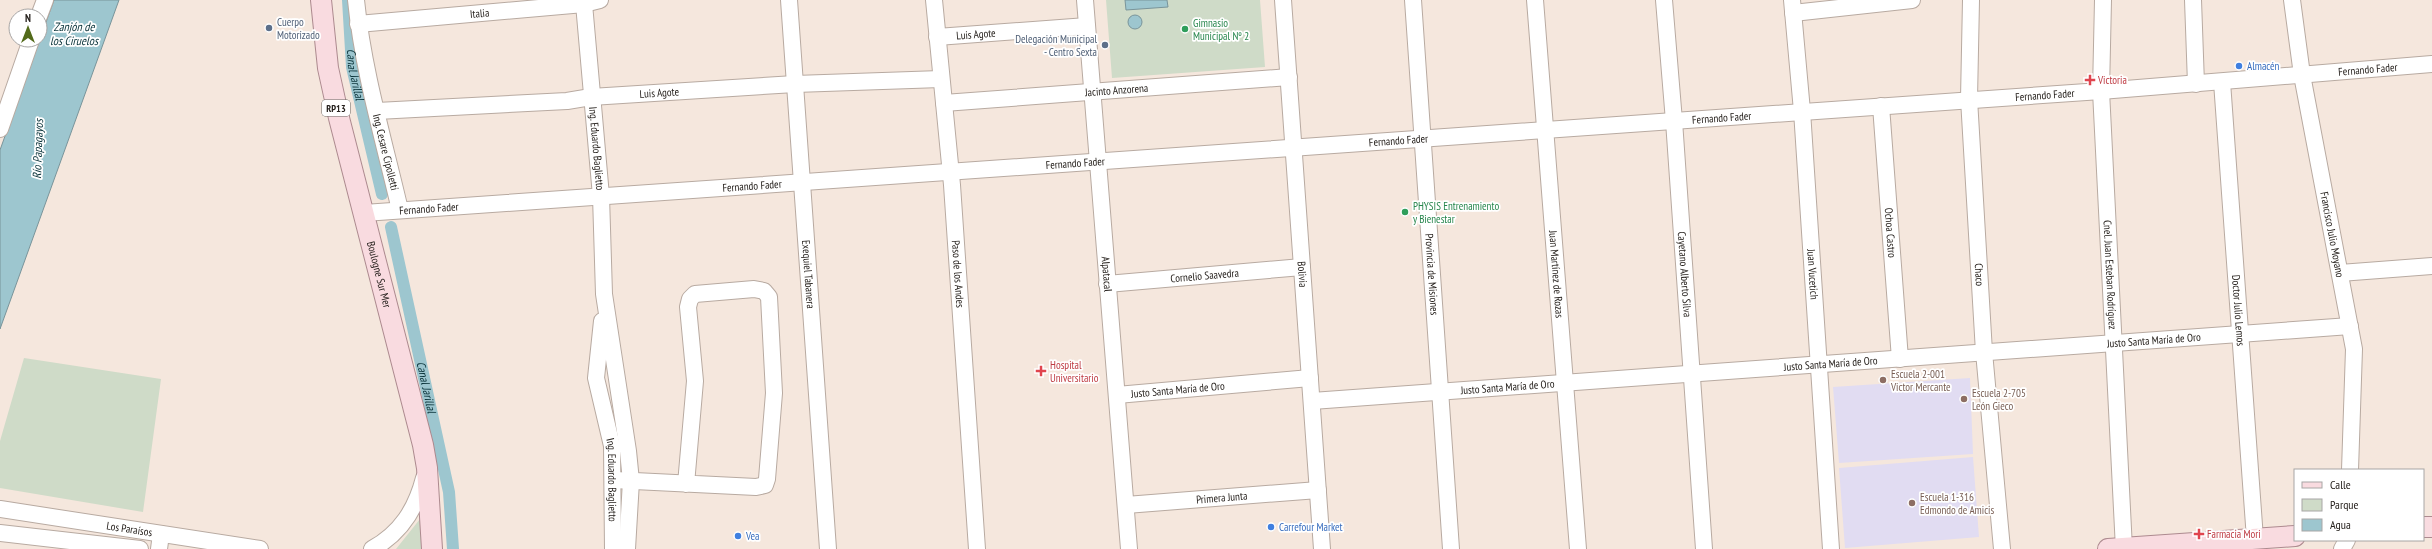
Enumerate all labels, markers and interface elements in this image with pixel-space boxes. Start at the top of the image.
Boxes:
street label: Italia [469,5,490,21]
north arrow [8,8,48,48]
text: N [25,11,31,25]
place label: Cuerpo Motorizado [277,15,320,42]
place label: Gimnasio Municipal Nº 2 [1193,16,1249,43]
water label: Zanjón de los Ciruelos [50,19,100,48]
marker: Cuerpo Motorizado [264,23,274,33]
marker: Gimnasio Municipal Nº 2 [1180,24,1190,34]
street label: Luis Agote [956,26,997,43]
place label: Delegación Municipal - Centro Sexta [1015,32,1097,59]
marker: Delegación Municipal - Centro Sexta [1100,40,1110,50]
water label: Canal Jarillal [344,48,368,103]
place label: Almacén [2247,59,2280,73]
street label: Fernando Fader [2338,60,2398,79]
marker: Almacén [2234,61,2244,71]
place label: Victoria [2097,73,2127,87]
marker: Victoria [2085,75,2095,85]
street label: Jacinto Anzorena [1083,81,1149,99]
street label: Luis Agote [639,84,680,101]
street label: Fernando Fader [2015,86,2075,104]
road number: RP13 [322,100,350,116]
street label: Ing. Eduardo Baglietto [586,106,607,191]
street label: Fernando Fader [1692,109,1752,127]
street label: Ing. Cesare Cipolletti [370,112,402,192]
water label: Río Papagayos [29,117,46,179]
street label: Fernando Fader [1368,131,1429,149]
street label: Fernando Fader [1045,154,1105,172]
street label: Fernando Fader [722,177,782,195]
street label: Francisco Julio Moyano [2317,190,2347,279]
street label: Fernando Fader [399,199,459,218]
place label: PHYSIS Entrenamiento y Bienestar [1413,199,1499,226]
marker: PHYSIS Entrenamiento y Bienestar [1400,207,1410,217]
street label: Ochoa Castro [1882,207,1899,258]
street label: Cnel. Juan Esteban Rodríguez [2100,220,2120,330]
street label: Juan Martínez de Rozas [1546,229,1567,319]
street label: Cayetano Alberto Silva [1675,231,1695,318]
street label: Provincia de Misiones [1422,233,1442,316]
street label: Exequiel Tabanera [799,239,818,309]
street label: Boulogne Sur Mer [364,240,394,309]
street label: Paso de los Andes [949,240,967,308]
street label: Juan Vucetich [1804,247,1821,300]
street label: Alpatacal [1099,256,1115,293]
street label: Bolivia [1295,261,1310,288]
street label: Chaco [1972,263,1987,287]
street label: Cornelio Saavedra [1170,266,1239,285]
street label: Doctor Julio Lemos [2229,274,2248,347]
street label: Justo Santa María de Oro [2105,330,2201,351]
street label: Justo Santa María de Oro [1782,353,1878,374]
place label: Hospital Universitario [1050,358,1099,385]
water label: Canal Jarillal [414,360,440,415]
marker: Hospital Universitario [1035,365,1047,377]
place label: Escuela 2-001 Victor Mercante [1890,367,1951,394]
marker: Escuela 2-001 Victor Mercante [1878,375,1888,385]
street label: Justo Santa María de Oro [1459,376,1555,397]
street label: Justo Santa María de Oro [1129,379,1225,401]
place label: Escuela 2-705 León Gieco [1972,386,2026,413]
marker: Escuela 2-705 León Gieco [1959,394,1969,404]
street label: Ing. Eduardo Baglietto [603,436,620,522]
legend [2294,469,2424,541]
text: Calle [2330,477,2351,492]
street label: Primera Junta [1196,489,1248,506]
place label: Escuela 1-316 Edmondo de Amicis [1920,490,1994,517]
text: Parque [2330,497,2359,512]
marker: Escuela 1-316 Edmondo de Amicis [1907,498,1917,508]
text: Agua [2330,517,2351,532]
street label: Los Paraísos [106,519,154,539]
place label: Carrefour Market [1279,520,1343,534]
marker: Carrefour Market [1266,522,1276,532]
place label: Farmacia Mori [2207,527,2261,541]
place label: Vea [745,529,760,543]
marker: Farmacia Mori [2194,529,2204,539]
marker: Vea [733,531,743,541]

